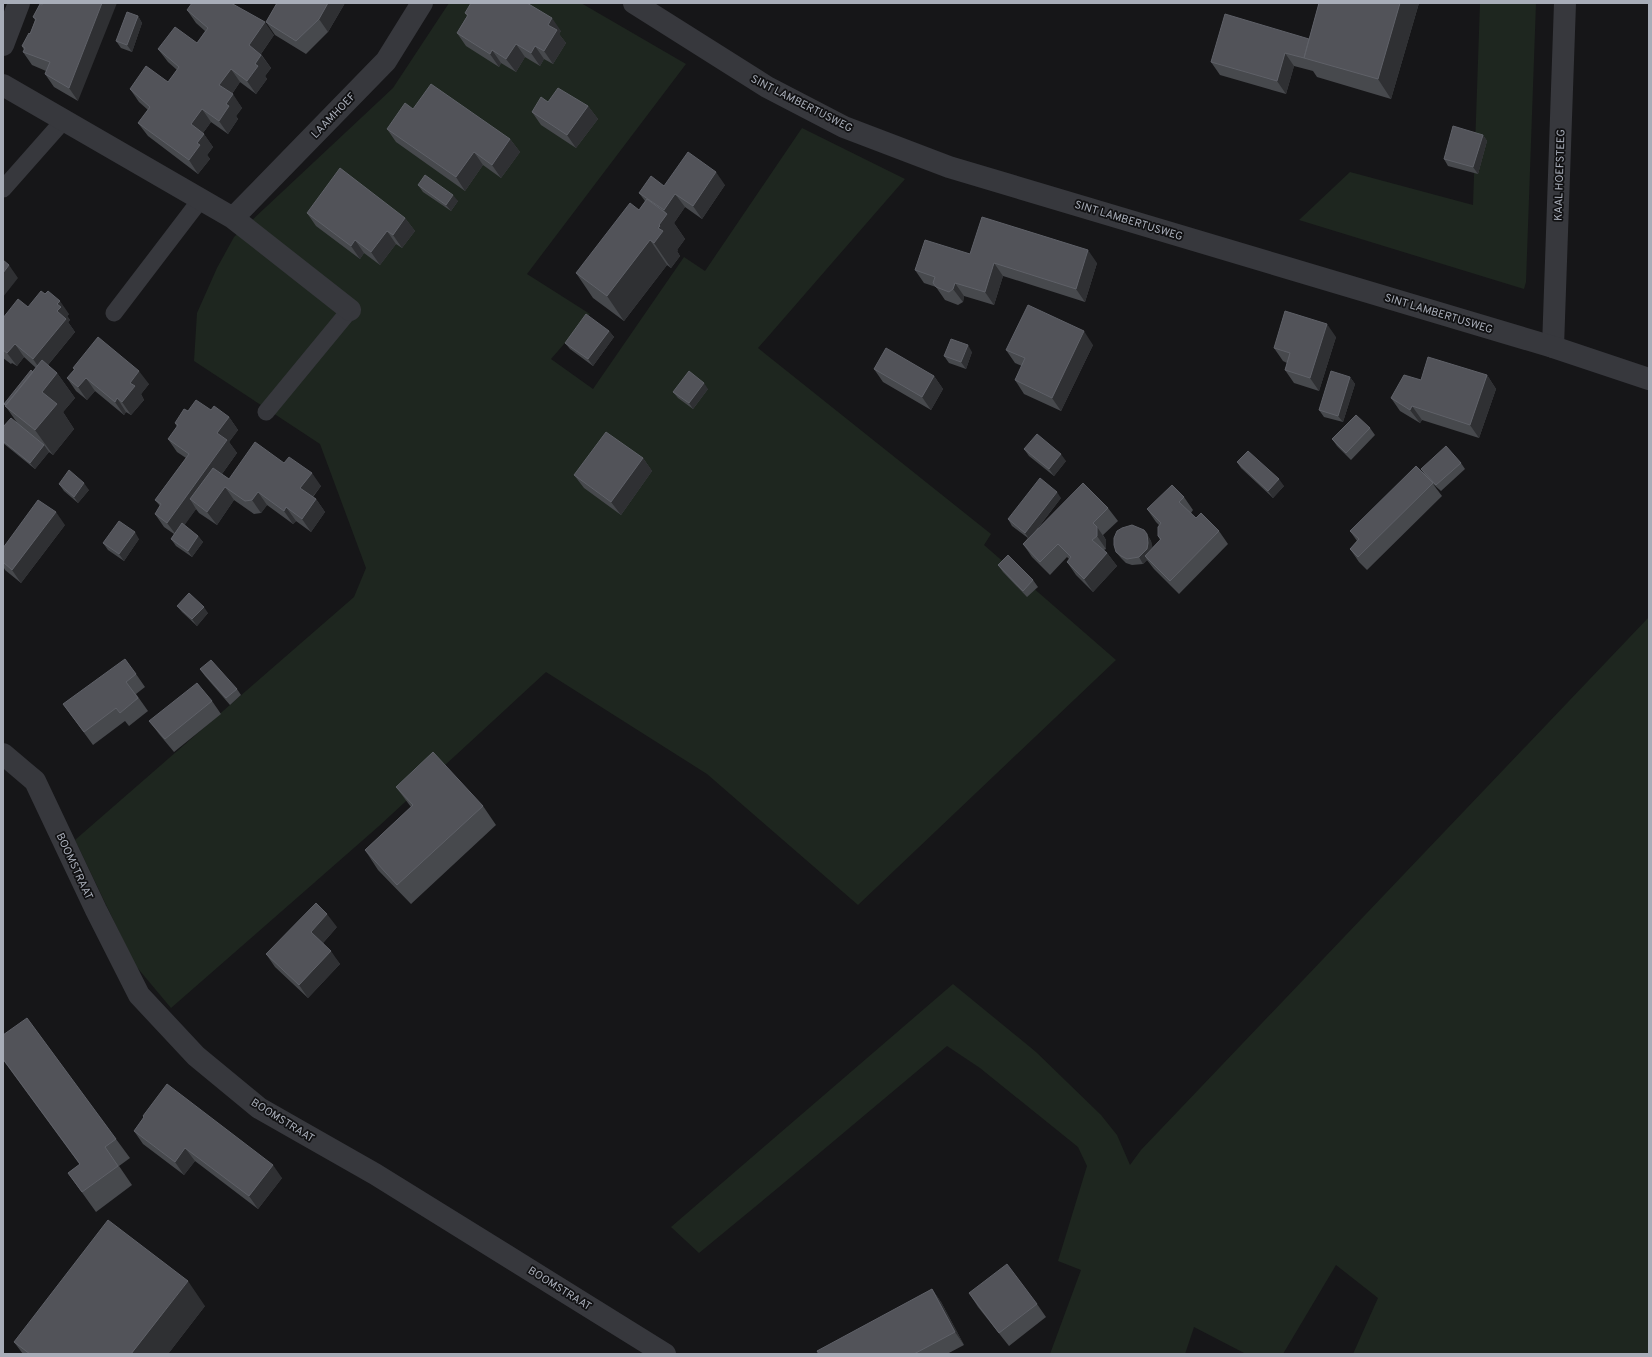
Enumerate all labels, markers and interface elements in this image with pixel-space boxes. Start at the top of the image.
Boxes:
street label: SINT LAMBERTUSWEG [748,72,855,136]
street label: LAAMHOEF [308,90,359,142]
street label: KAAL HOEFSTEEG [1551,129,1569,221]
street label: SINT LAMBERTUSWEG [1073,198,1185,244]
street label: SINT LAMBERTUSWEG [1383,291,1495,337]
street label: BOOMSTRAAT [53,831,96,902]
street label: BOOMSTRAAT [248,1096,317,1146]
street label: BOOMSTRAAT [525,1264,594,1314]

